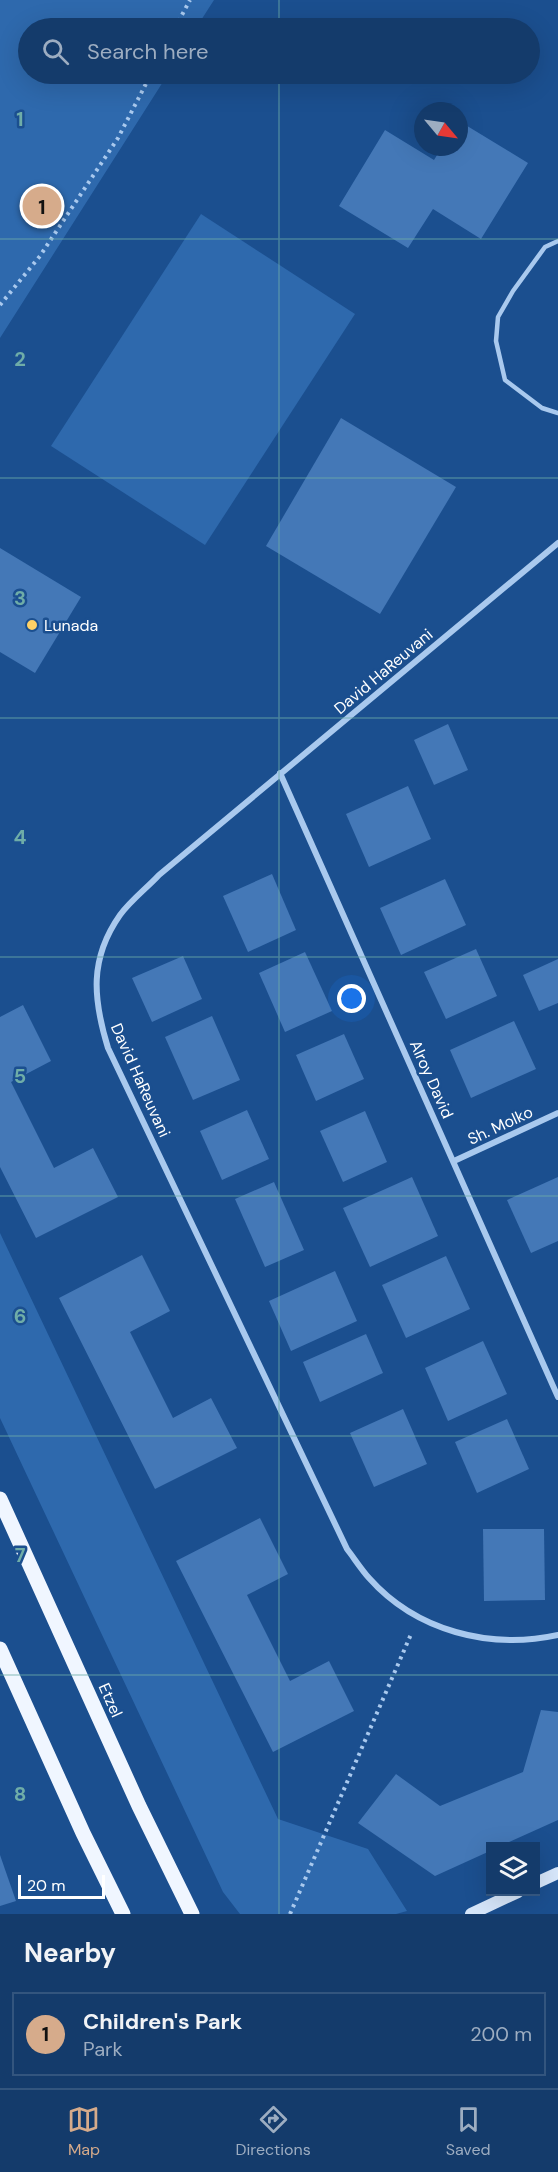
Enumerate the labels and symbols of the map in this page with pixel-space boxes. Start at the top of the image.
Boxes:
north arrow [414,102,468,156]
text: 1 [16,106,24,132]
pin: 1 [22,184,62,228]
text: 2 [14,346,26,372]
text: 3 [14,585,26,611]
place label: Lunada [44,615,98,636]
marker: Lunada [25,618,39,632]
street label: David HaReuvani [330,624,437,719]
text: 4 [14,824,27,850]
your location [337,984,366,1013]
street label: David HaReuvani [106,1020,175,1140]
street label: Alroy David [405,1037,458,1122]
text: 5 [14,1063,26,1089]
street label: Sh. Molko [464,1101,536,1150]
text: 6 [14,1303,26,1329]
text: 7 [15,1542,26,1568]
street label: Etzel [94,1680,127,1721]
text: 8 [14,1781,26,1807]
scale bar [18,1872,105,1900]

